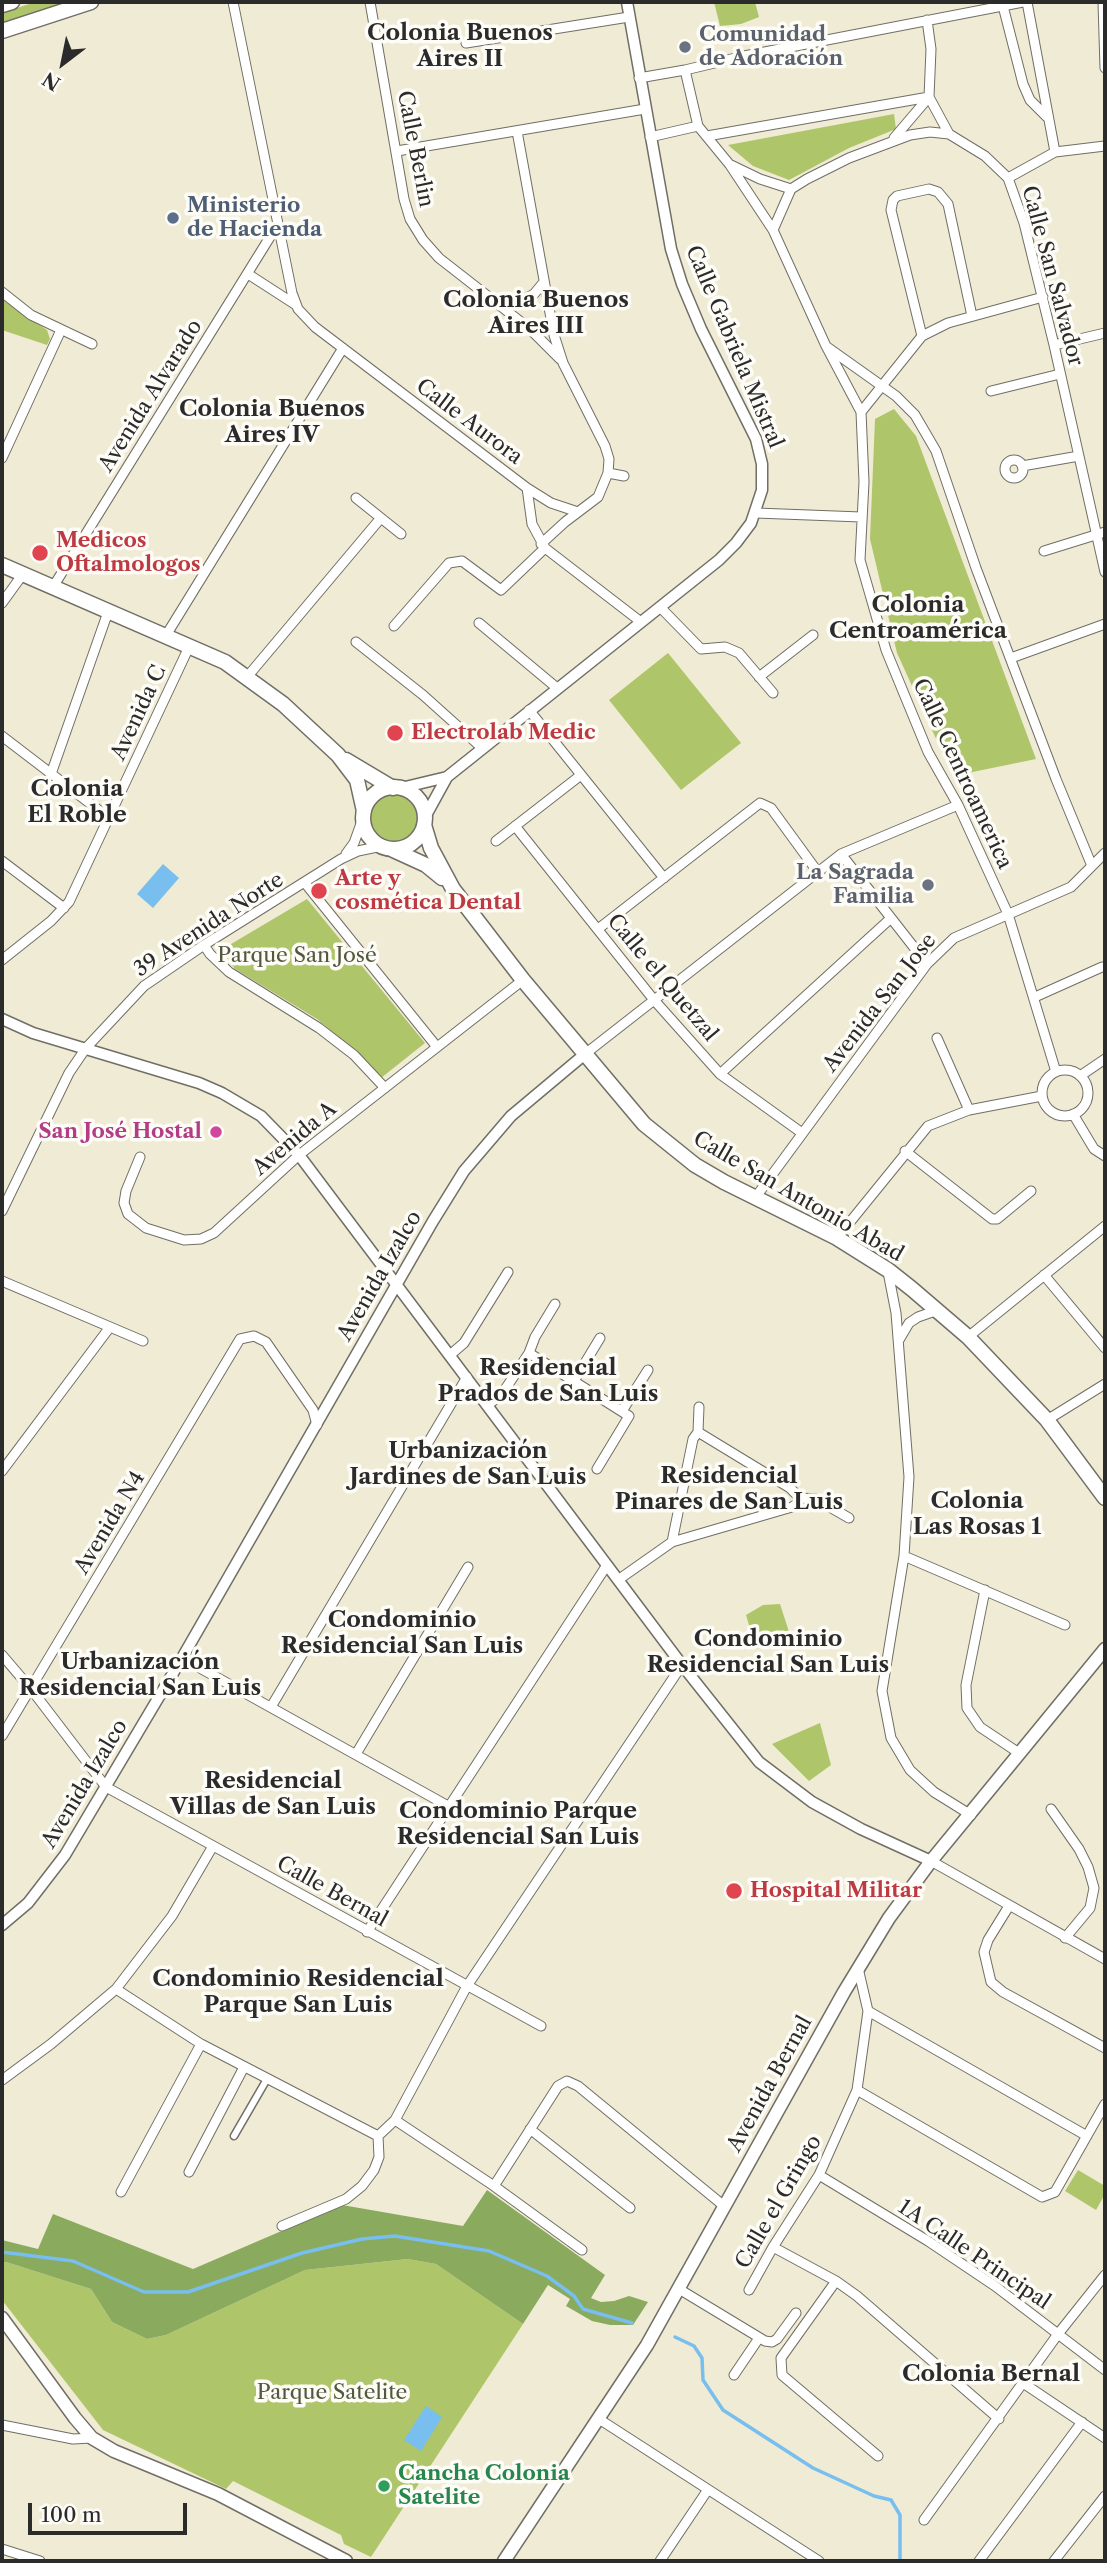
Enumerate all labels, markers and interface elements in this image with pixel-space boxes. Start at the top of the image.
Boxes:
district label: Colonia Buenos Aires II [367,19,553,73]
place label: Comunidad de Adoración [699,22,843,72]
north arrow [28,28,98,98]
marker: Comunidad de Adoración [677,39,693,55]
text: N [39,67,65,95]
street label: Calle Berlin [391,89,439,209]
street label: Calle San Salvador [1016,183,1088,369]
place label: Ministerio de Hacienda [187,193,322,243]
marker: Ministerio de Hacienda [165,210,181,226]
street label: Calle Gabriela Mistral [680,242,788,452]
district label: Colonia Buenos Aires III [443,286,629,340]
street label: Avenida Alvarado [94,315,208,477]
street label: Calle Aurora [411,374,527,470]
district label: Colonia Buenos Aires IV [179,395,365,449]
place label: Medicos Oftalmologos [56,528,201,578]
marker: Medicos Oftalmologos [30,543,50,563]
district label: Colonia Centroamérica [829,591,1007,645]
street label: Avenida C [106,661,172,765]
street label: Calle Centroamerica [907,675,1017,873]
place label: Electrolab Medic [411,720,595,746]
marker: Electrolab Medic [385,723,405,743]
district label: Colonia El Roble [27,775,127,829]
place label: La Sagrada Familia [796,860,914,910]
place label: Arte y cosmética Dental [335,866,521,916]
street label: 39 Avenida Norte [130,867,288,983]
marker: La Sagrada Familia [920,877,936,893]
marker: Arte y cosmética Dental [309,881,329,901]
street label: Calle el Quetzal [601,909,723,1047]
street label: Avenida San Jose [818,929,942,1077]
park label: Parque San José [217,943,377,969]
street label: Avenida A [248,1097,342,1181]
place label: San José Hostal [38,1119,202,1145]
marker: San José Hostal [208,1124,224,1140]
street label: Calle San Antonio Abad [688,1126,908,1268]
street label: Avenida Izalco [333,1207,427,1345]
district label: Residencial Prados de San Luis [438,1354,658,1408]
district label: Urbanización Jardines de San Luis [350,1437,586,1491]
district label: Residencial Pinares de San Luis [615,1462,843,1516]
street label: Avenida N4 [70,1467,150,1579]
district label: Colonia Las Rosas 1 [913,1487,1041,1541]
district label: Condominio Residencial San Luis [281,1606,523,1660]
district label: Condominio Residencial San Luis [647,1625,889,1679]
district label: Urbanización Residencial San Luis [19,1648,261,1702]
street label: Avenida Izalco [37,1715,133,1853]
district label: Residencial Villas de San Luis [170,1767,376,1821]
district label: Condominio Parque Residencial San Luis [397,1797,639,1851]
street label: Calle Bernal [272,1851,392,1933]
place label: Hospital Militar [750,1878,922,1904]
marker: Hospital Militar [724,1881,744,1901]
district label: Condominio Residencial Parque San Luis [152,1965,444,2019]
street label: Avenida Bernal [722,2012,818,2156]
street label: Calle el Gringo [731,2131,827,2273]
street label: 1A Calle Principal [893,2195,1055,2315]
district label: Colonia Bernal [902,2360,1080,2388]
park label: Parque Satelite [257,2380,407,2406]
place label: Cancha Colonia Satelite [398,2461,570,2511]
marker: Cancha Colonia Satelite [376,2478,392,2494]
scale bar [32,2490,191,2534]
text: 100 m [41,2502,102,2527]

